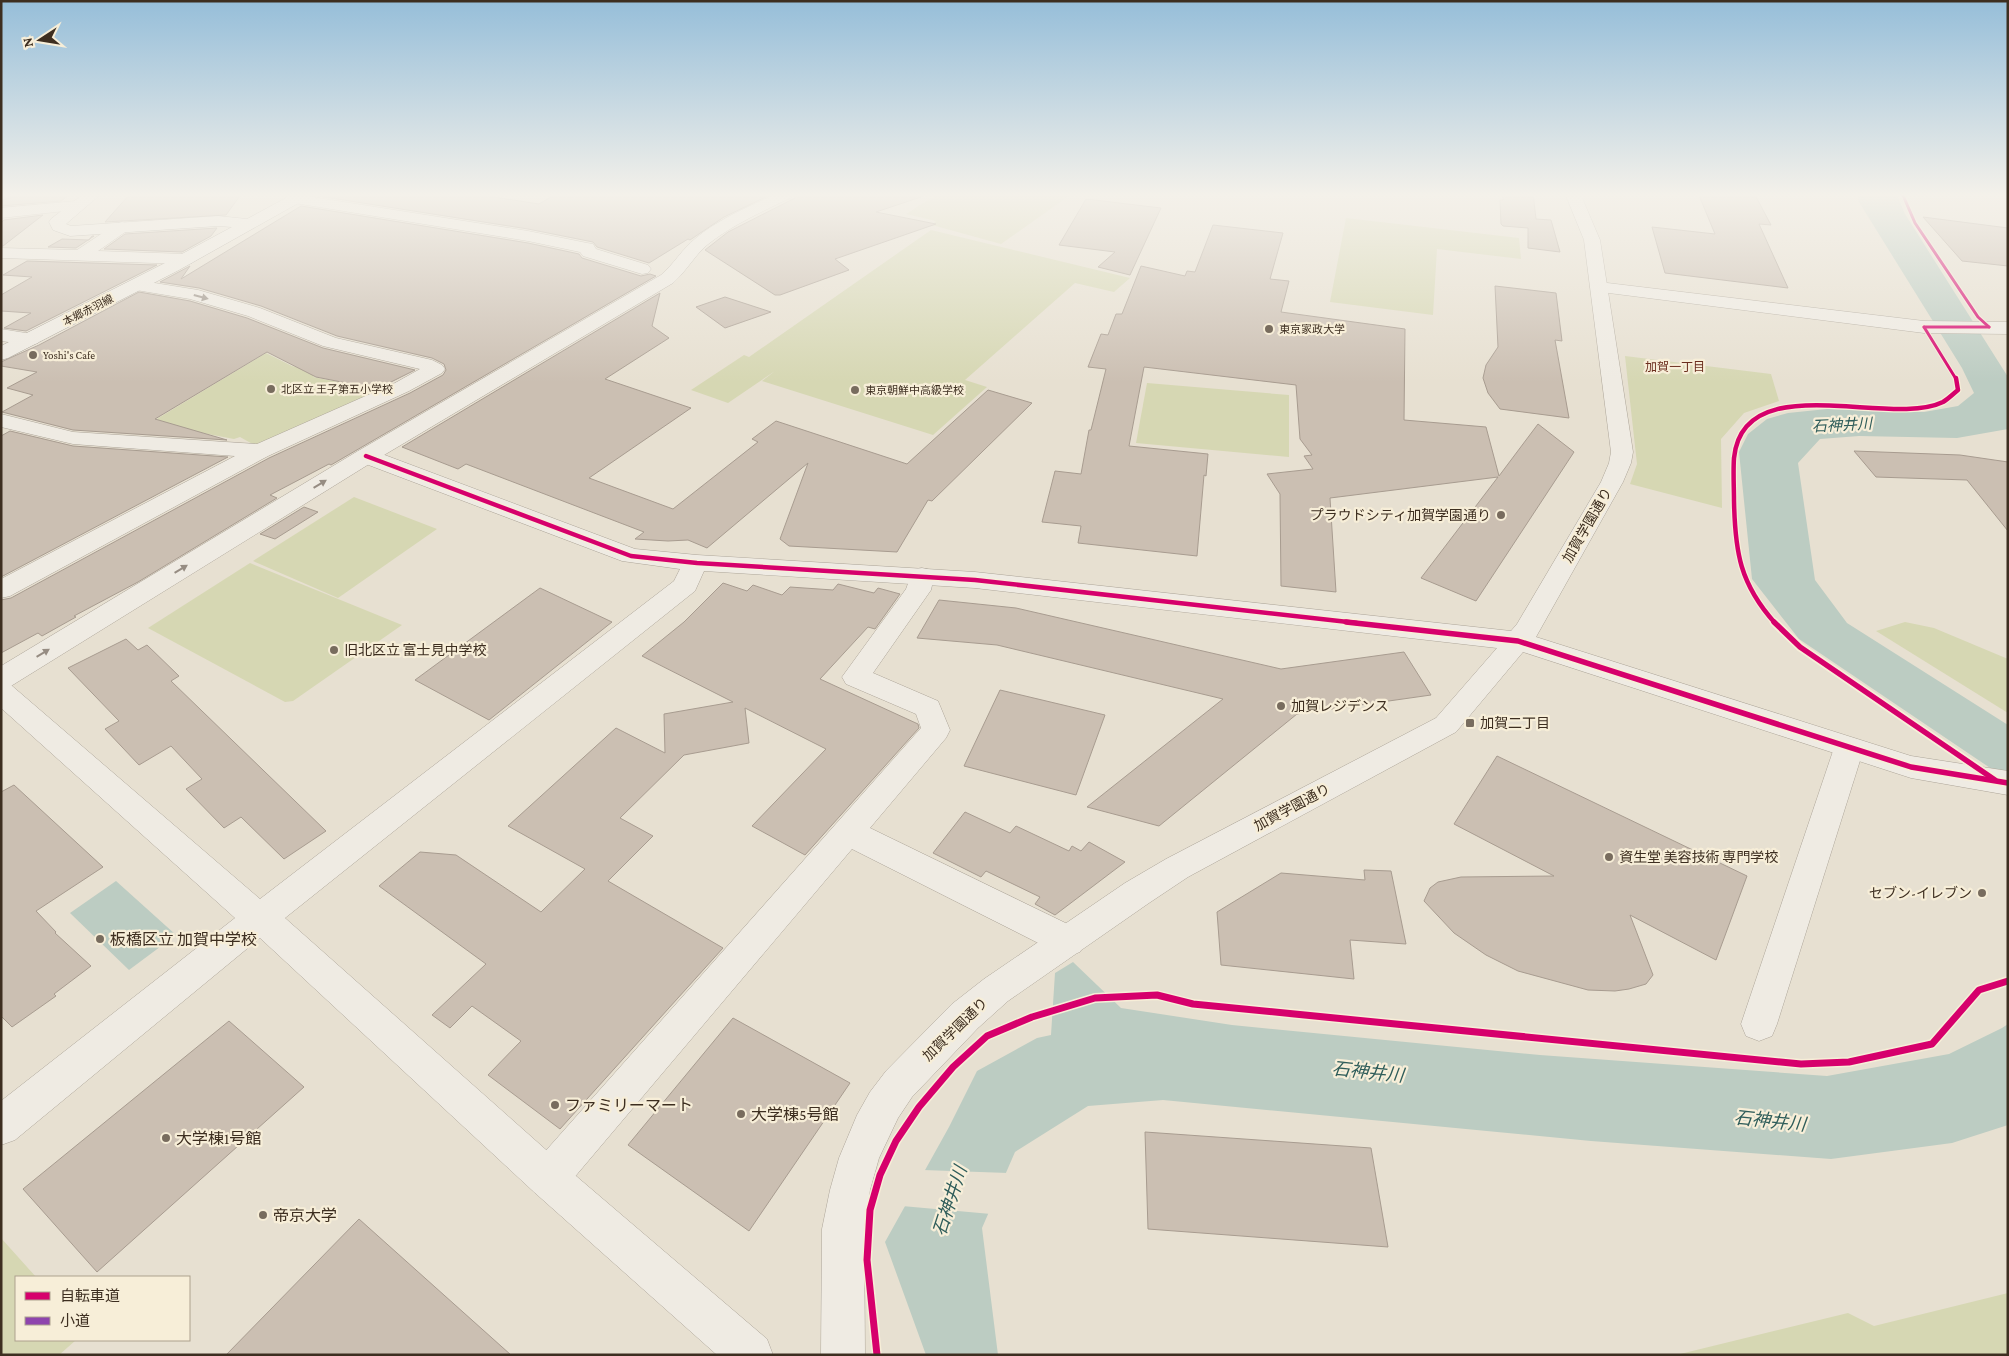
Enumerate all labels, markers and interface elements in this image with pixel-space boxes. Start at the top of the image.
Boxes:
north arrow [15,15,65,65]
text: N [18,36,36,49]
street label: 本郷赤羽線 [61,292,115,328]
one-way arrow [194,293,209,301]
marker: 東京家政大学 [1263,323,1275,335]
place label: 東京家政大学 [1279,323,1345,335]
marker: Yoshi's Cafe [27,349,39,361]
place label: Yoshi's Cafe [43,349,95,361]
district label: 加賀一丁目 [1645,360,1705,374]
marker: 北区立 王子第五小学校 [265,383,277,395]
place label: 北区立 王子第五小学校 [281,383,393,395]
marker: 東京朝鮮中高級学校 [849,384,861,396]
place label: 東京朝鮮中高級学校 [865,384,964,396]
water label: 石神井川 [1812,415,1874,435]
one-way arrow [314,479,327,488]
street label: 加賀学園通り [1559,485,1615,565]
place label: プラウドシティ加賀学園通り [1310,507,1491,523]
marker: プラウドシティ加賀学園通り [1495,509,1507,521]
one-way arrow [175,564,188,573]
place label: 旧北区立 富士見中学校 [344,642,487,658]
marker: 旧北区立 富士見中学校 [328,644,340,656]
one-way arrow [36,649,49,658]
place label: 加賀レジデンス [1291,698,1389,714]
marker: 加賀レジデンス [1275,700,1287,712]
place label: 加賀二丁目 [1480,715,1550,731]
marker: 加賀二丁目 [1464,717,1476,729]
street label: 加賀学園通り [1251,780,1333,834]
place label: 資生堂 美容技術 専門学校 [1619,849,1778,865]
marker: 資生堂 美容技術 専門学校 [1603,851,1615,863]
place label: セブン-イレブン [1869,885,1972,901]
marker: セブン-イレブン [1976,887,1988,899]
place label: 板橋区立 加賀中学校 [110,931,257,948]
marker: 板橋区立 加賀中学校 [94,933,106,945]
street label: 加賀学園通り [919,994,991,1064]
water label: 石神井川 [1331,1058,1407,1086]
place label: ファミリーマート [565,1097,693,1114]
marker: ファミリーマート [549,1099,561,1111]
place label: 大学棟5号館 [751,1106,839,1123]
water label: 石神井川 [1733,1107,1809,1135]
marker: 大学棟5号館 [735,1108,747,1120]
place label: 大学棟1号館 [176,1130,261,1147]
marker: 大学棟1号館 [160,1132,172,1144]
water label: 石神井川 [929,1162,971,1238]
place label: 帝京大学 [273,1207,337,1224]
marker: 帝京大学 [257,1209,269,1221]
legend [15,1276,190,1341]
text: 自転車道 [60,1288,120,1304]
text: 小道 [60,1313,90,1329]

